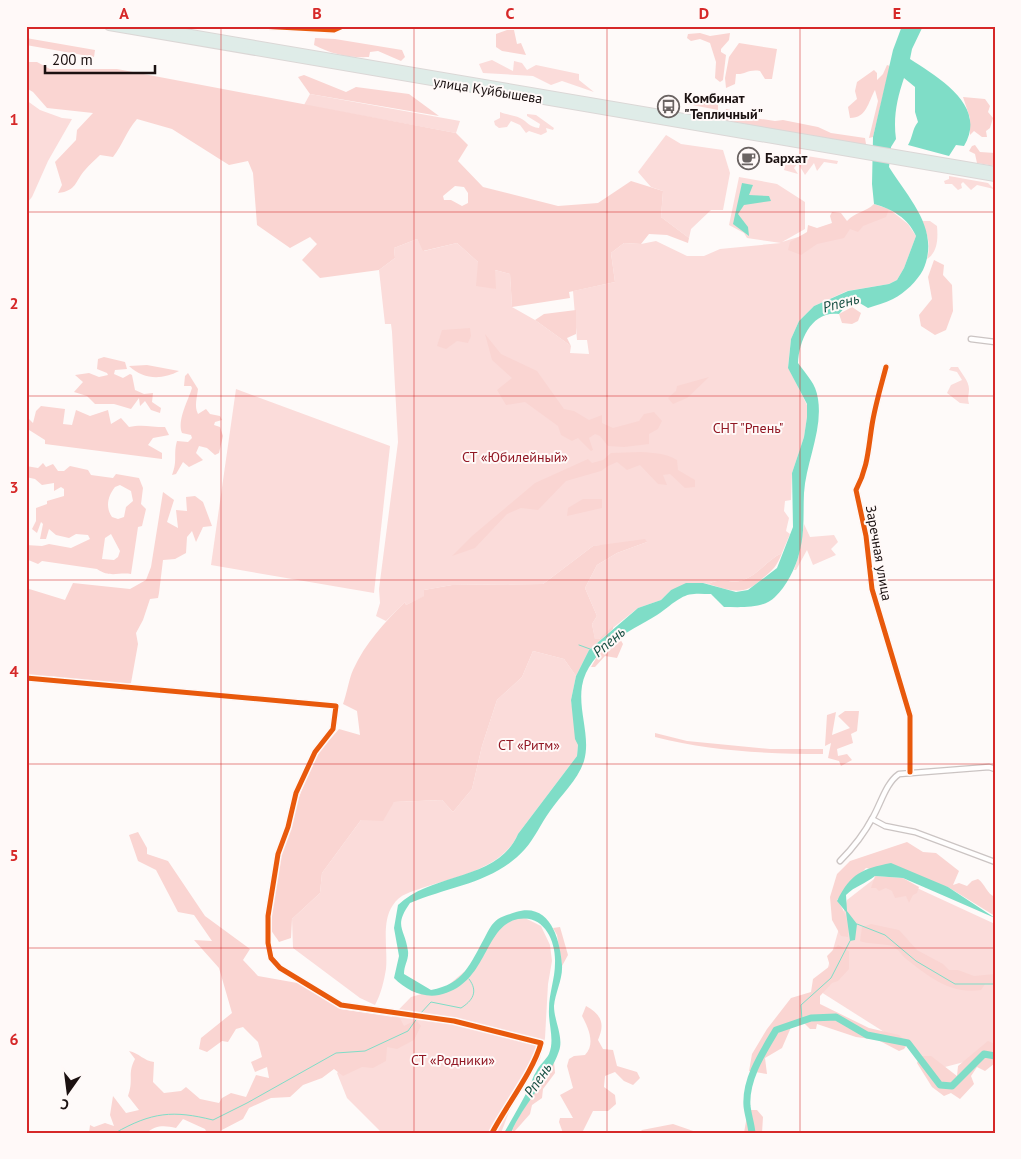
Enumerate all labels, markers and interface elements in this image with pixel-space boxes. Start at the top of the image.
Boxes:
text: A [119,3,129,23]
text: B [312,3,322,23]
text: C [506,3,515,23]
text: D [699,3,709,23]
text: E [893,3,901,23]
scale bar [45,42,155,74]
text: 200 m [52,50,93,69]
street label: улица Куйбышева [432,72,544,108]
place label: Комбинат "Тепличный" [684,89,763,123]
bus stop icon: Комбинат "Тепличный" [656,94,680,118]
text: 1 [9,109,19,129]
cafe icon: Бархат [737,146,761,170]
place label: Бархат [765,149,808,167]
water label: Рпень [820,288,862,317]
text: 2 [9,293,19,313]
park label: СНТ "Рпень" [713,419,783,437]
park label: СТ «Юбилейный» [462,448,568,466]
text: 3 [9,477,19,497]
street label: Заречная улица [862,504,896,602]
water label: Рпень [588,622,629,661]
text: 4 [9,661,19,681]
park label: СТ «Ритм» [498,736,560,754]
text: 5 [9,845,19,865]
text: 6 [9,1029,19,1049]
park label: СТ «Родники» [411,1051,495,1069]
water label: Рпень [519,1059,556,1100]
north arrow [42,1066,92,1116]
text: С [59,1095,71,1114]

